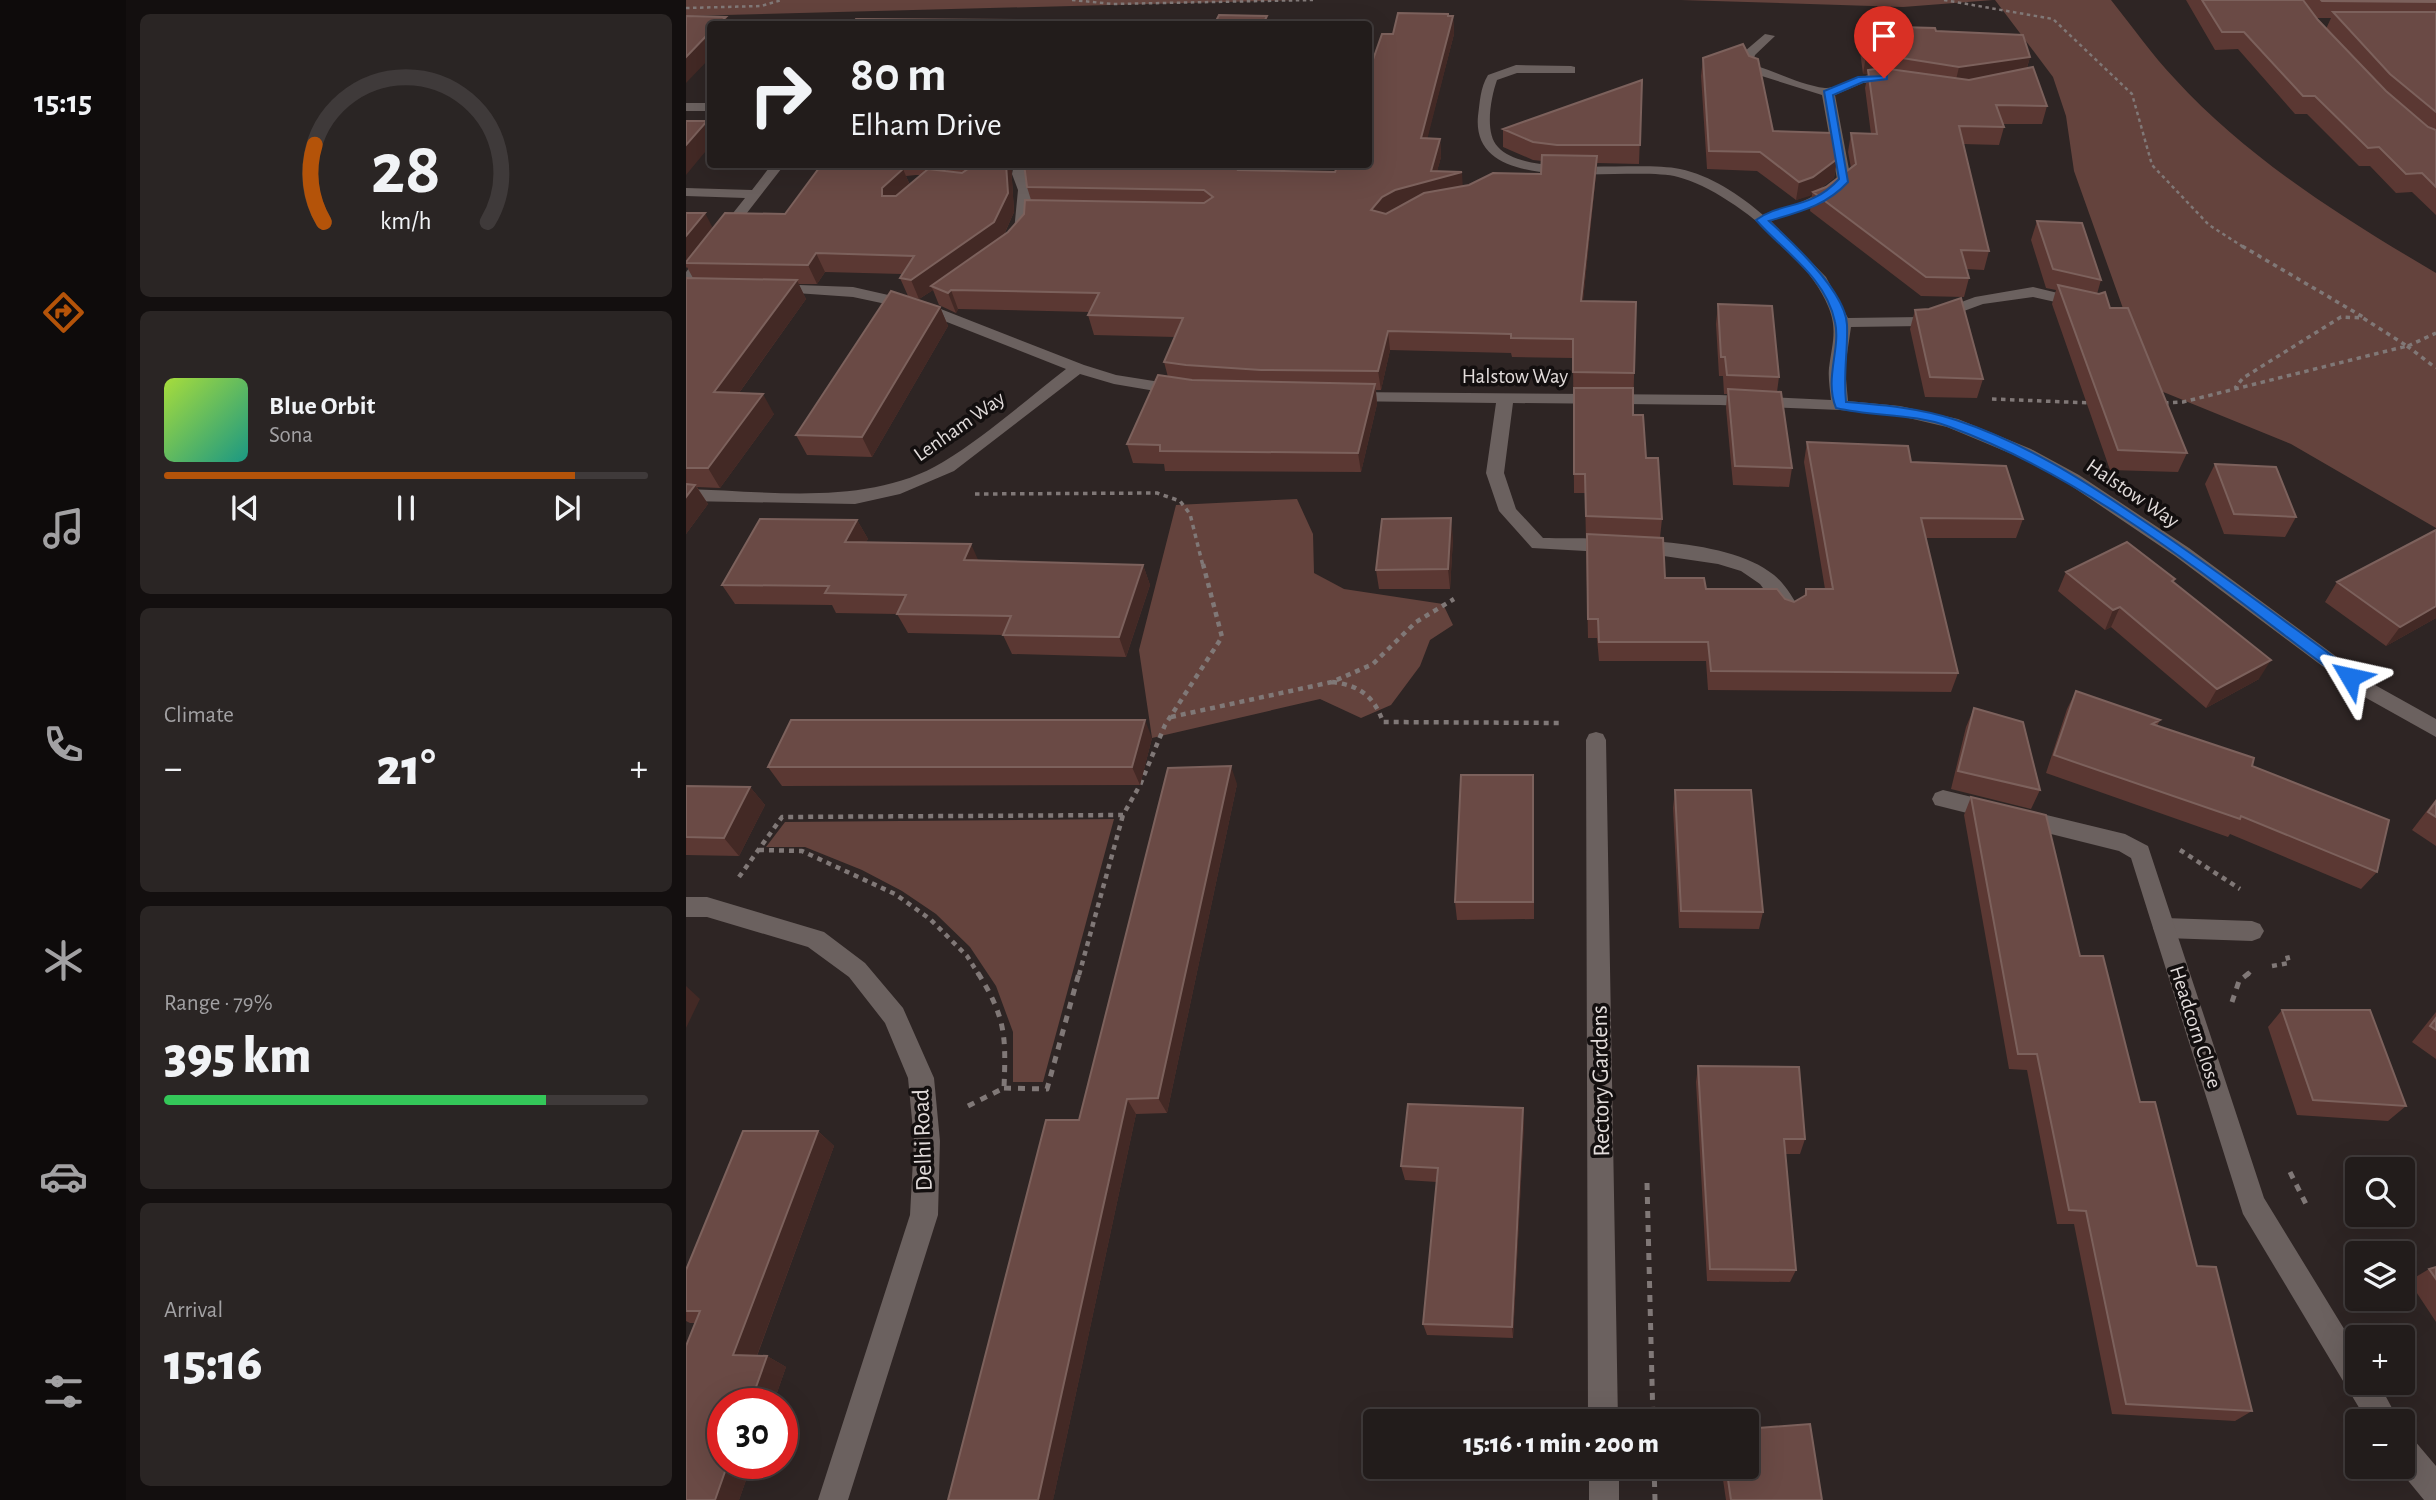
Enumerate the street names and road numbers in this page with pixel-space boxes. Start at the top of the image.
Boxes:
street label: Halstow Way [1462,366,1568,387]
street label: Lenham Way [910,387,1009,465]
street label: Halstow Way [2083,455,2183,532]
street label: Headcorn Close [2166,963,2225,1091]
street label: Rectory Gardens [1588,1005,1614,1157]
street label: Delhi Road [909,1088,937,1192]

